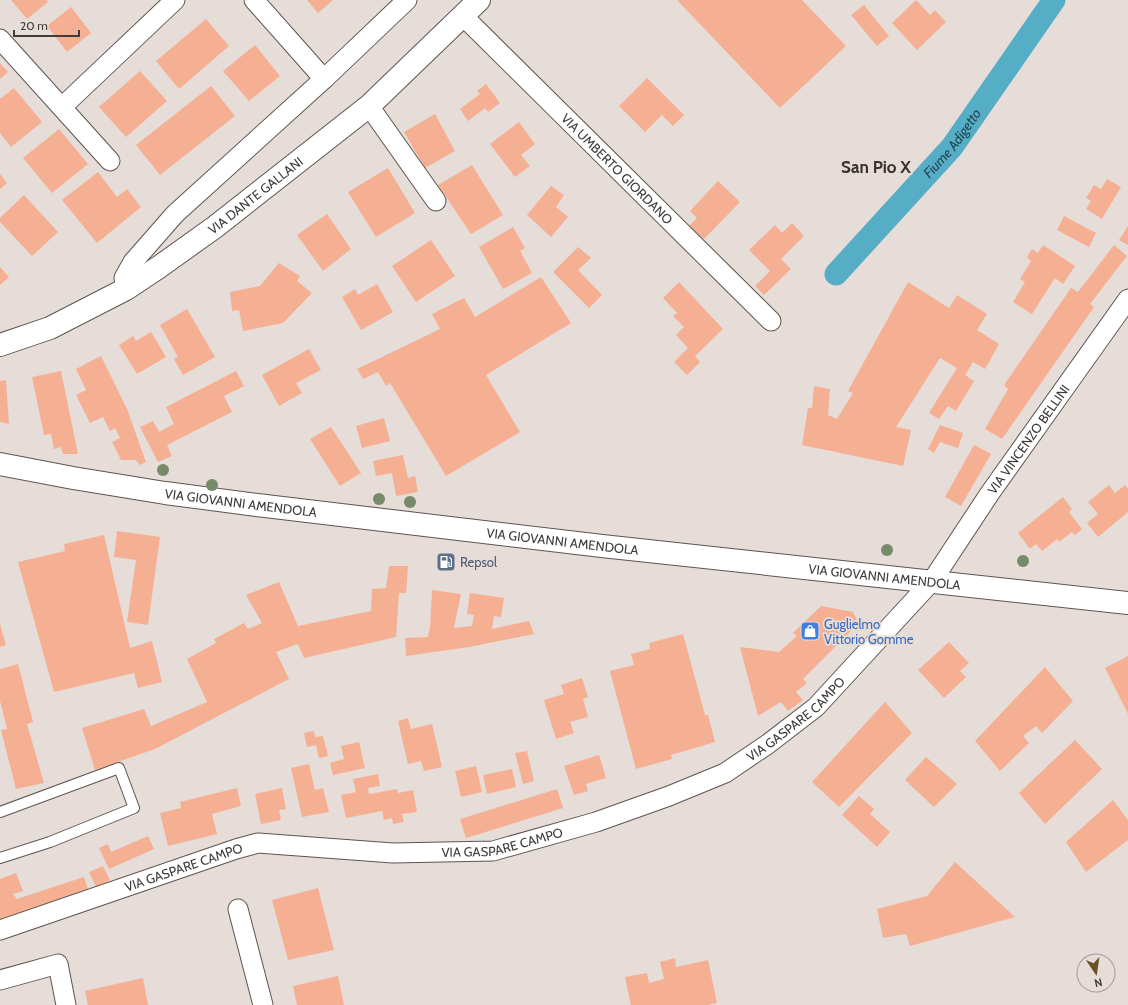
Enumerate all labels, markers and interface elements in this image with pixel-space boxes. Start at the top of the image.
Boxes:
scale bar [14,12,79,38]
text: 20 m [20,18,48,33]
water label: Fiume Adigetto [919,105,985,182]
street label: VIA UMBERTO GIORDANO [558,110,676,227]
street label: VIA DANTE GALLANI [205,153,306,237]
district label: San Pio X [841,157,911,177]
street label: VIA VINCENZO BELLINI [984,381,1073,497]
street label: VIA GIOVANNI AMENDOLA [164,485,318,520]
street label: VIA GIOVANNI AMENDOLA [486,524,639,558]
fuel station icon: Repsol [435,551,457,573]
place label: Repsol [460,554,497,570]
street label: VIA GIOVANNI AMENDOLA [808,560,961,593]
place label: Guglielmo Vittorio Gomme [824,616,914,647]
shop icon: Guglielmo Vittorio Gomme [799,620,821,642]
street label: VIA GASPARE CAMPO [743,673,848,764]
street label: VIA GASPARE CAMPO [441,824,565,860]
street label: VIA GASPARE CAMPO [122,840,244,895]
north arrow [1076,953,1116,993]
text: N [1093,975,1104,990]

